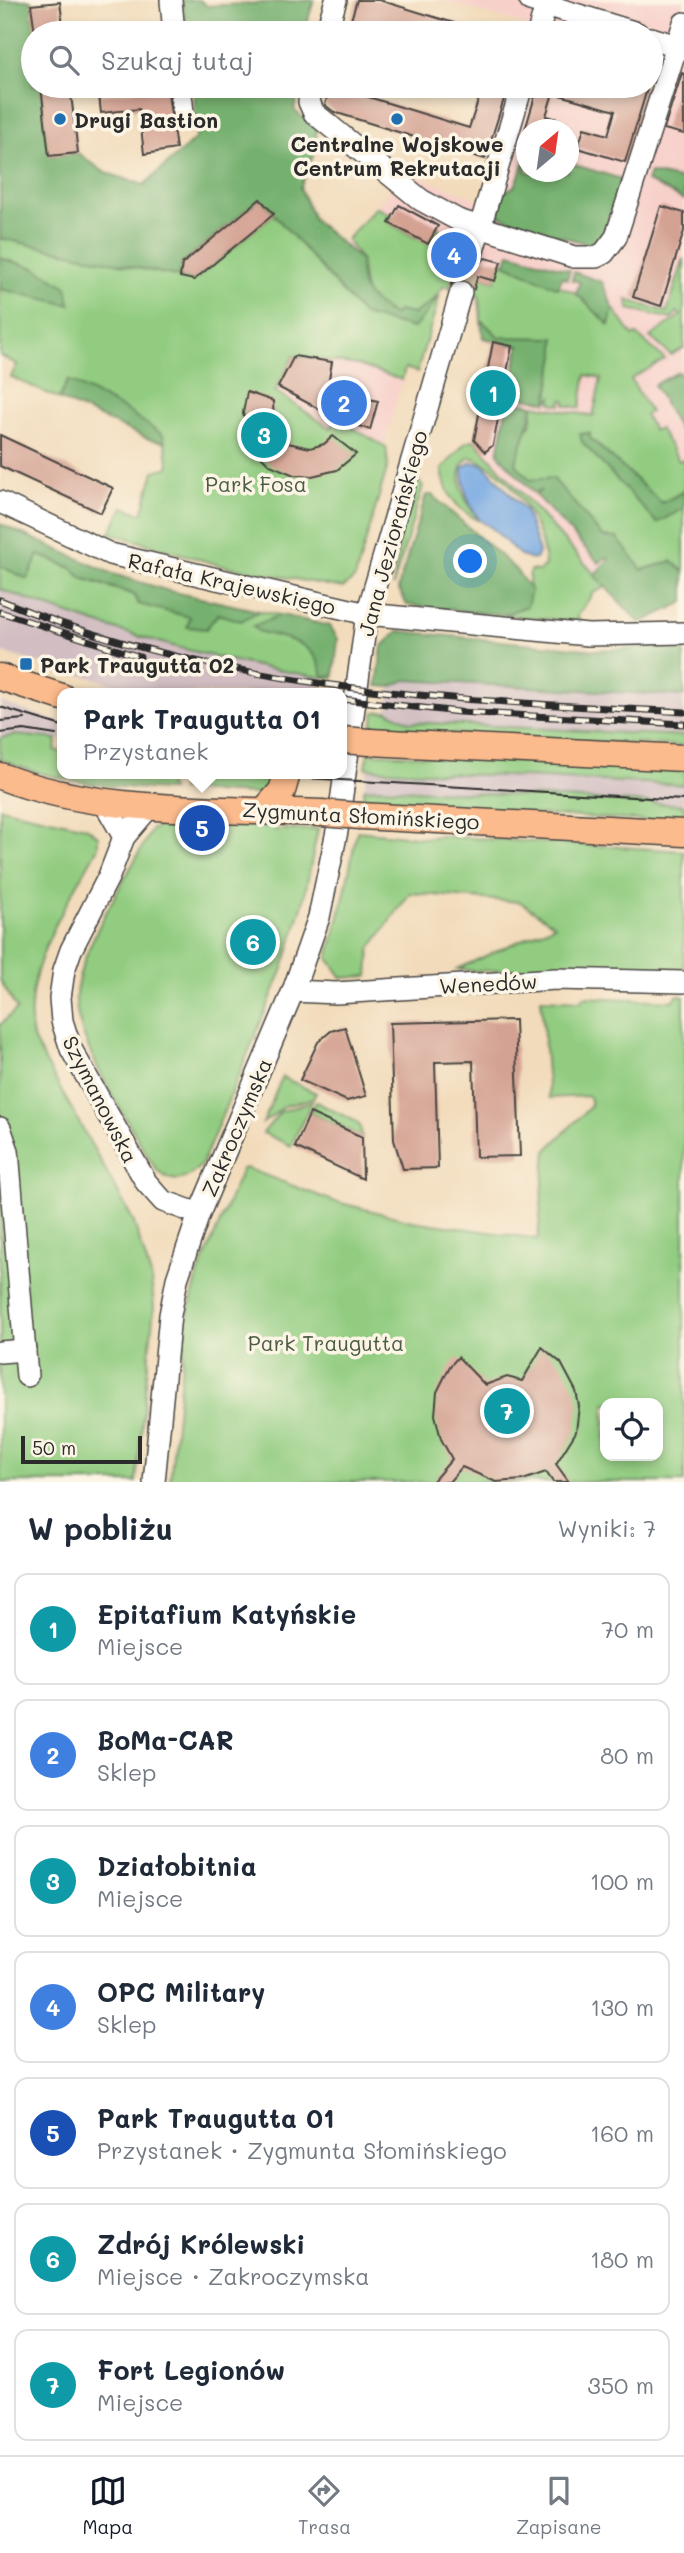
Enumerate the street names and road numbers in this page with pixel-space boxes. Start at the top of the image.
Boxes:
street label: Jana Jeziorańskiego [352,427,432,639]
street label: Rafała Krajewskiego [126,546,338,620]
street label: Zygmunta Słomińskiego [242,795,480,835]
street label: Wenedów [438,967,538,999]
street label: Szymanowska [57,1031,145,1167]
street label: Zakroczymska [195,1054,277,1200]

